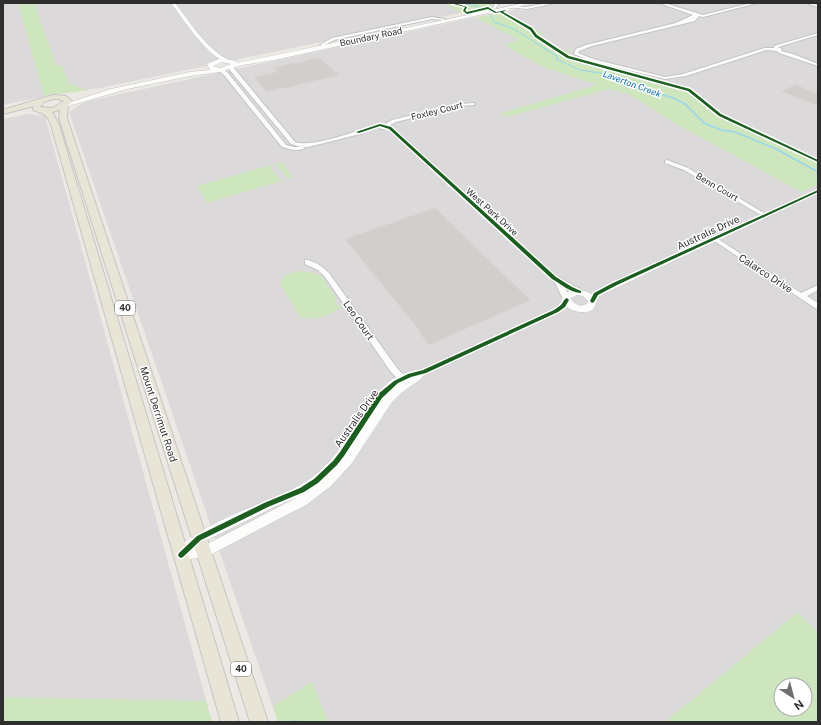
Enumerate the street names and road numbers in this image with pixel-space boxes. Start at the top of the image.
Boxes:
street label: Boundary Road [339,24,403,49]
street label: Foxley Court [410,99,464,122]
street label: Benn Court [694,170,741,203]
street label: West Park Drive [464,185,521,238]
street label: Australis Drive [675,212,742,252]
street label: Calarco Drive [737,251,796,295]
street label: Leo Court [341,298,377,342]
road number: 40 [115,301,135,315]
street label: Mount Derrimut Road [138,365,180,463]
street label: Australis Drive [332,387,381,449]
road number: 40 [231,662,251,676]

